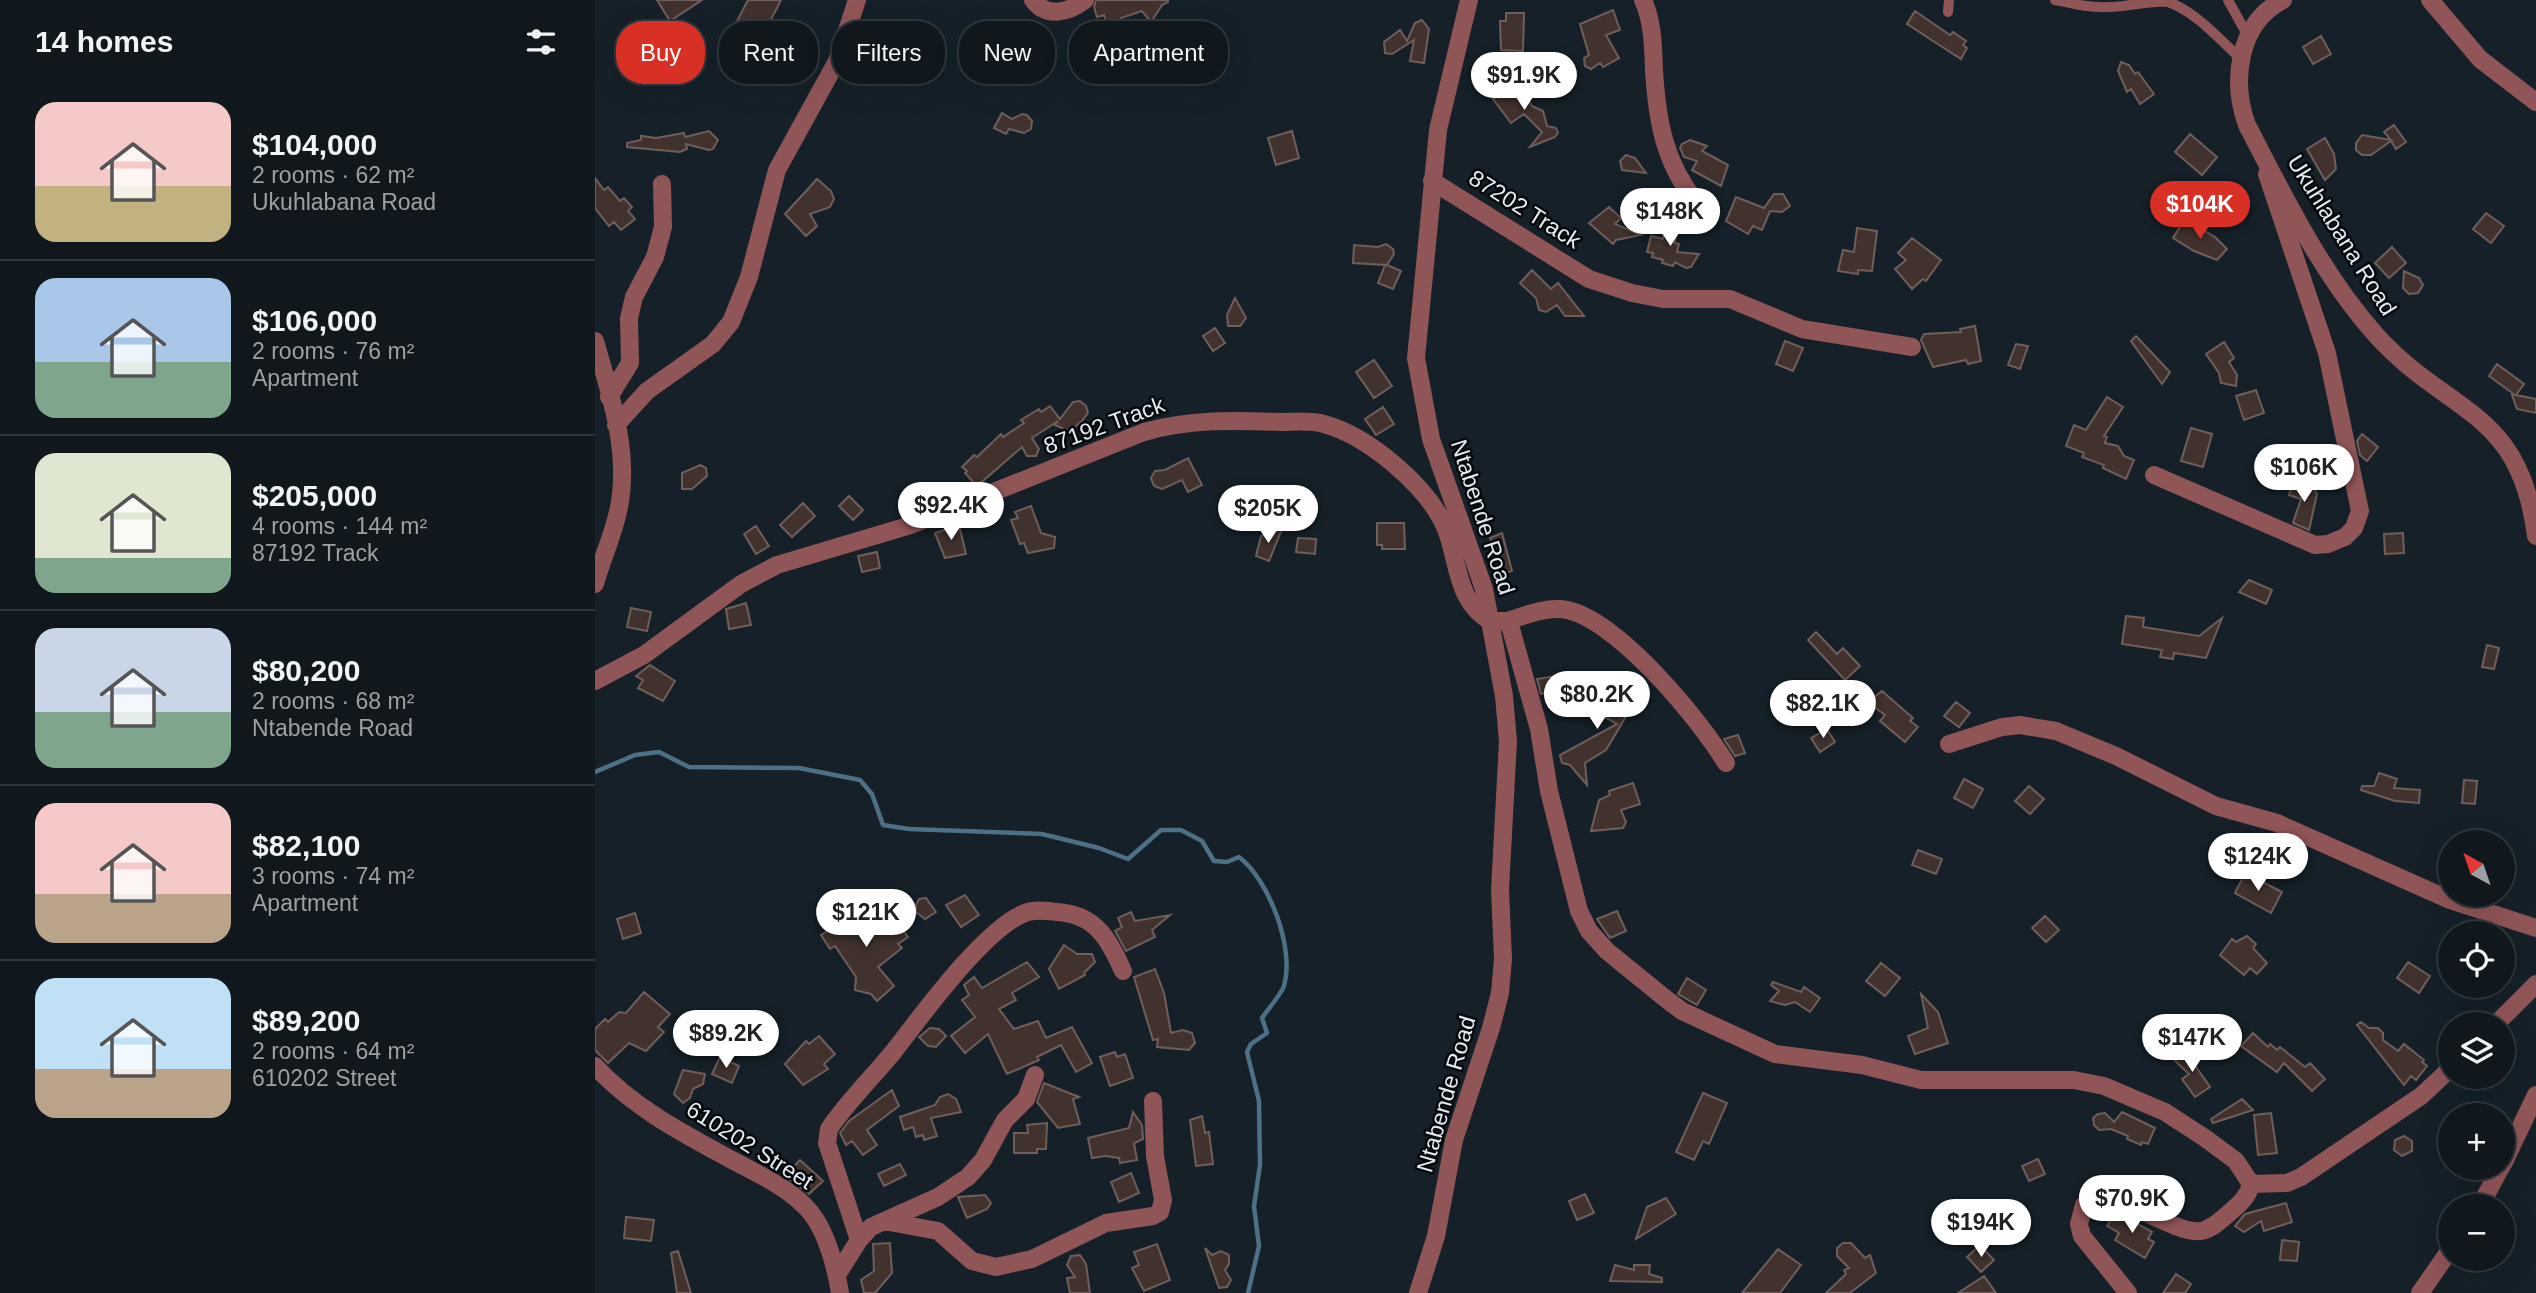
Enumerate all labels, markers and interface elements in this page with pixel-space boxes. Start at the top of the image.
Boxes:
chip: Buy [616,21,705,84]
chip: Rent [719,21,818,84]
chip: Filters [832,21,945,84]
chip: New [959,21,1055,84]
chip: Apartment [1069,21,1228,84]
icon: filters [522,23,560,61]
text: 14 homes [35,25,173,58]
pin: $91.9K [1467,52,1581,112]
text: $91.9K [1487,62,1561,88]
text: $104,000 [252,128,377,161]
icon: home [91,130,175,214]
street label: Ukuhlabana Road [2282,150,2402,320]
text: 2 rooms · 62 m² [252,162,414,188]
street label: 87202 Track [1464,164,1586,254]
pin: $104K [2151,182,2249,241]
pin: $148K [1621,188,1719,248]
text: Ukuhlabana Road [252,189,436,215]
text: $104K [2166,191,2234,217]
text: $148K [1636,198,1704,224]
text: $106,000 [252,304,377,337]
icon: home [91,306,175,390]
text: 2 rooms · 76 m² [252,338,414,364]
text: Apartment [252,365,358,391]
street label: 87192 Track [1040,391,1168,459]
street label: Ntabende Road [1446,436,1520,598]
pin: $106K [2255,444,2353,504]
text: $106K [2270,454,2338,480]
text: $205,000 [252,479,377,512]
icon: home [91,481,175,565]
pin: $92.4K [894,482,1008,542]
pin: $205K [1219,486,1317,545]
text: $92.4K [914,492,988,518]
text: $205K [1234,495,1302,521]
text: 4 rooms · 144 m² [252,513,427,539]
text: 87192 Track [252,540,379,566]
text: $80,200 [252,654,360,687]
icon: home [91,656,175,740]
pin: $80.2K [1540,672,1654,731]
pin: $82.1K [1766,680,1880,740]
text: $80.2K [1560,681,1634,707]
text: 2 rooms · 68 m² [252,688,414,714]
text: $82.1K [1786,690,1860,716]
text: Ntabende Road [252,715,413,741]
text: $82,100 [252,829,360,862]
north arrow [2438,830,2515,906]
map controls [2438,830,2515,1271]
icon: home [91,831,175,915]
pin: $124K [2209,834,2307,893]
text: $124K [2224,843,2292,869]
text: 3 rooms · 74 m² [252,863,414,889]
text: Apartment [252,890,358,916]
pin: $121K [817,890,915,949]
text: $121K [832,899,900,925]
button: locate [2438,921,2515,998]
text: $89,200 [252,1004,360,1037]
icon: home [91,1006,175,1090]
pin: $89.2K [669,1010,783,1070]
button: layers [2438,1012,2515,1089]
street label: Ntabende Road [1411,1013,1481,1175]
pin: $147K [2143,1014,2241,1074]
text: $89.2K [689,1020,763,1046]
text: $147K [2158,1024,2226,1050]
text: 2 rooms · 64 m² [252,1038,414,1064]
text: 610202 Street [252,1065,397,1091]
street label: 610202 Street [682,1096,819,1195]
button: + [2438,1103,2515,1180]
pin: $70.9K [2075,1176,2189,1235]
text: $70.9K [2095,1185,2169,1211]
button: − [2438,1194,2515,1271]
pin: $194K [1932,1200,2030,1259]
text: $194K [1947,1209,2015,1235]

